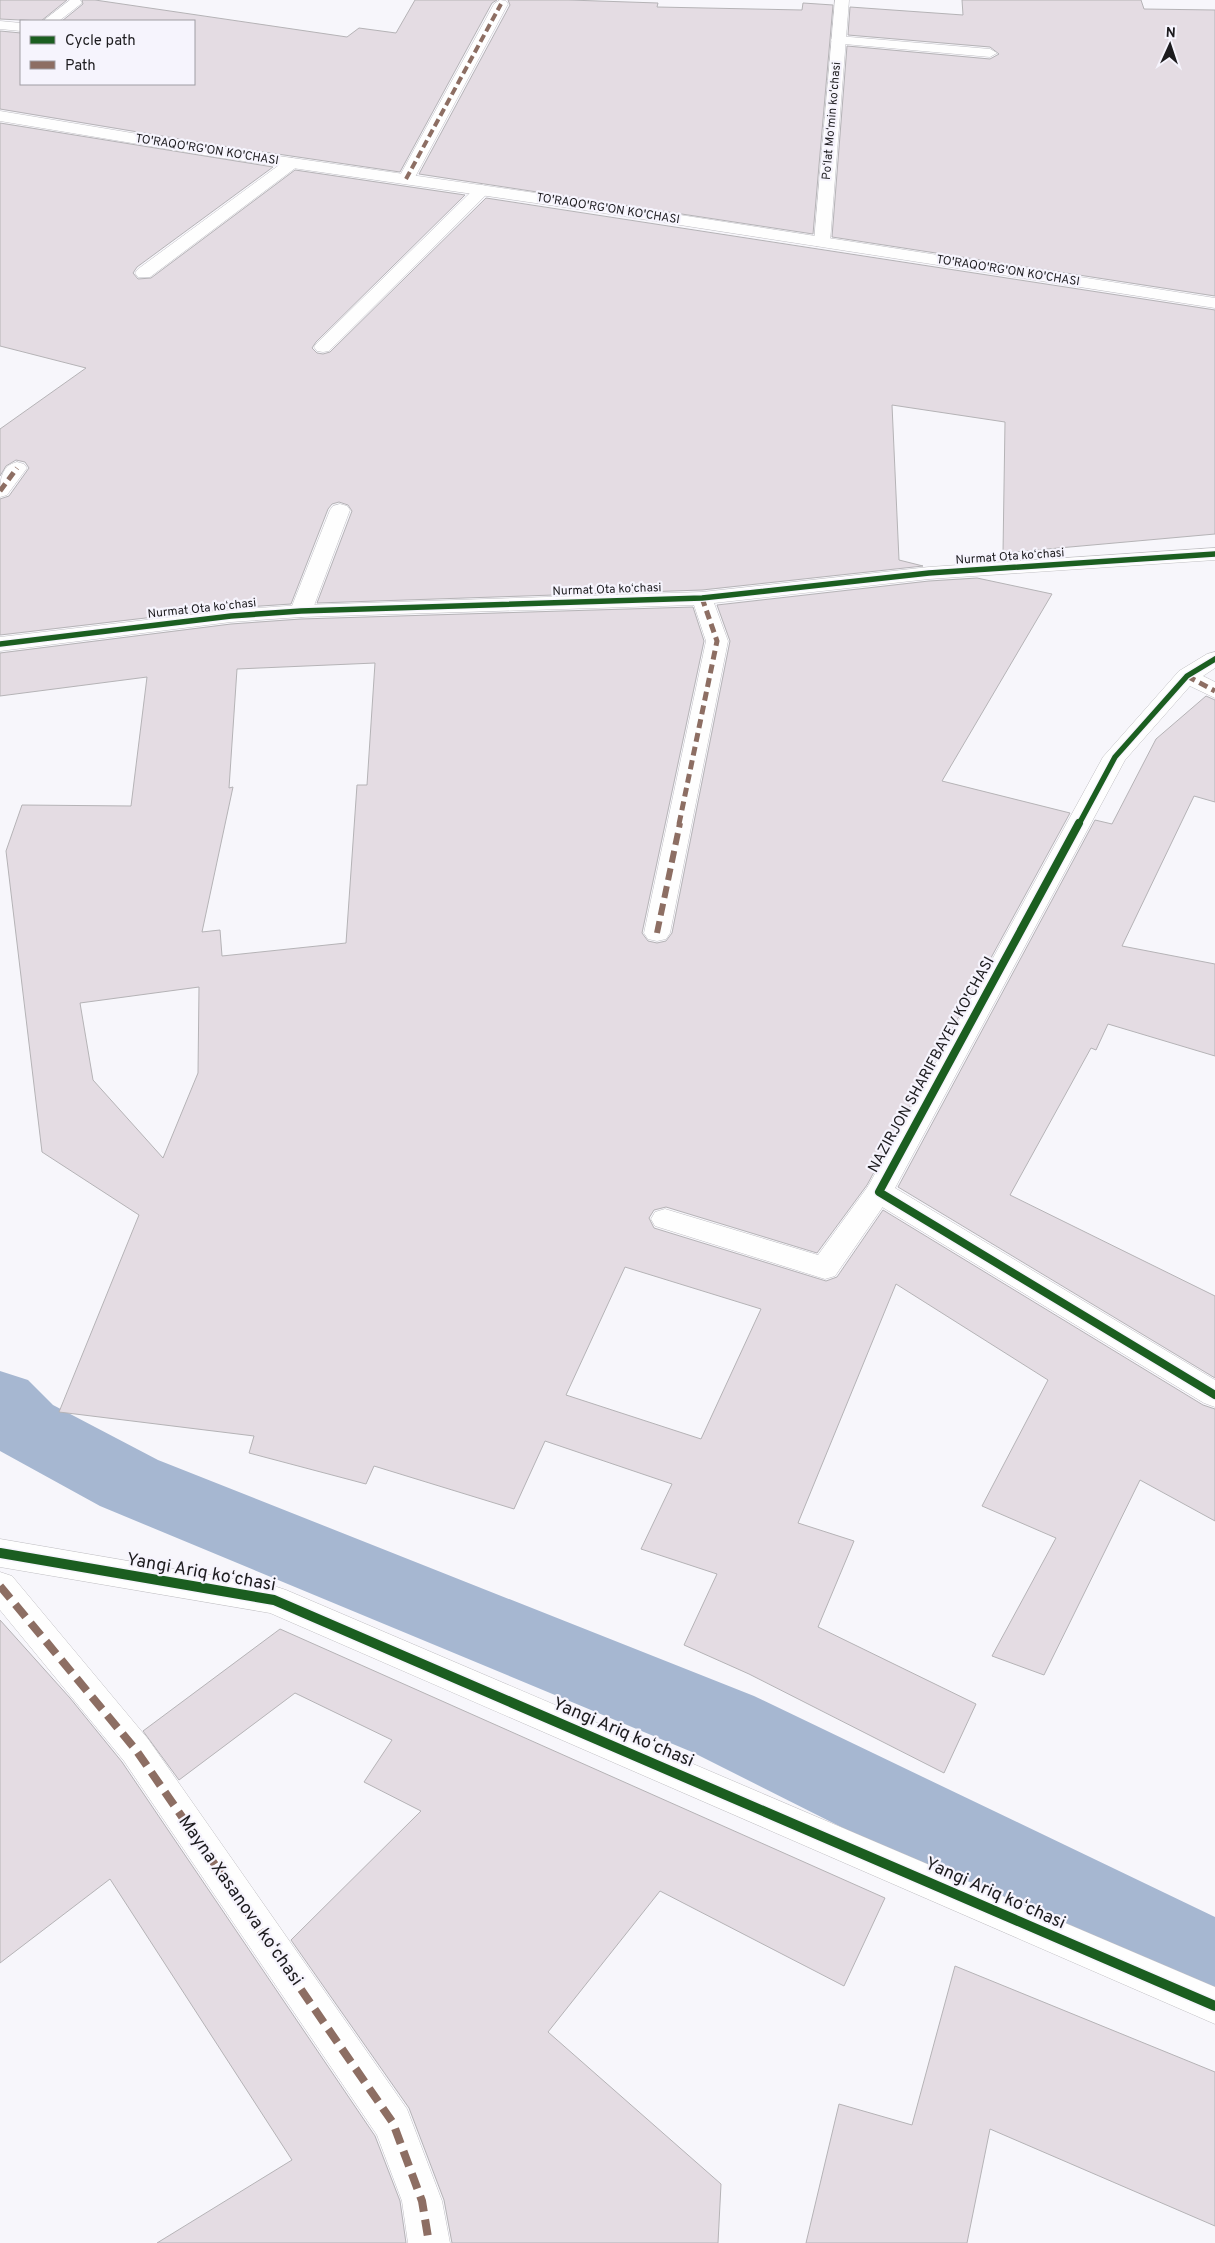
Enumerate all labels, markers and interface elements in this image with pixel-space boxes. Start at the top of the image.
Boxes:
legend [20,20,195,85]
north arrow [1145,20,1195,70]
text: N [1165,25,1176,42]
text: Cycle path [65,32,136,51]
text: Path [65,57,96,76]
street label: Poʻlat Moʻmin koʻchasi [819,61,845,181]
street label: TO'RAQO'RG'ON KO'CHASI [134,131,280,169]
street label: TO'RAQO'RG'ON KO'CHASI [535,190,681,228]
street label: TO'RAQO'RG'ON KO'CHASI [935,252,1081,290]
street label: Nurmat Ota koʻchasi [955,545,1065,569]
street label: Nurmat Ota koʻchasi [552,580,662,600]
street label: Nurmat Ota koʻchasi [147,595,257,623]
street label: NAZIRJON SHARIFBAYEV KO'CHASI [865,954,999,1176]
street label: Yangi Ariq koʻchasi [124,1549,278,1597]
street label: Yangi Ariq koʻchasi [549,1693,697,1773]
street label: Mayna Xasanova koʻchasi [172,1811,308,1991]
street label: Yangi Ariq koʻchasi [921,1853,1069,1935]

